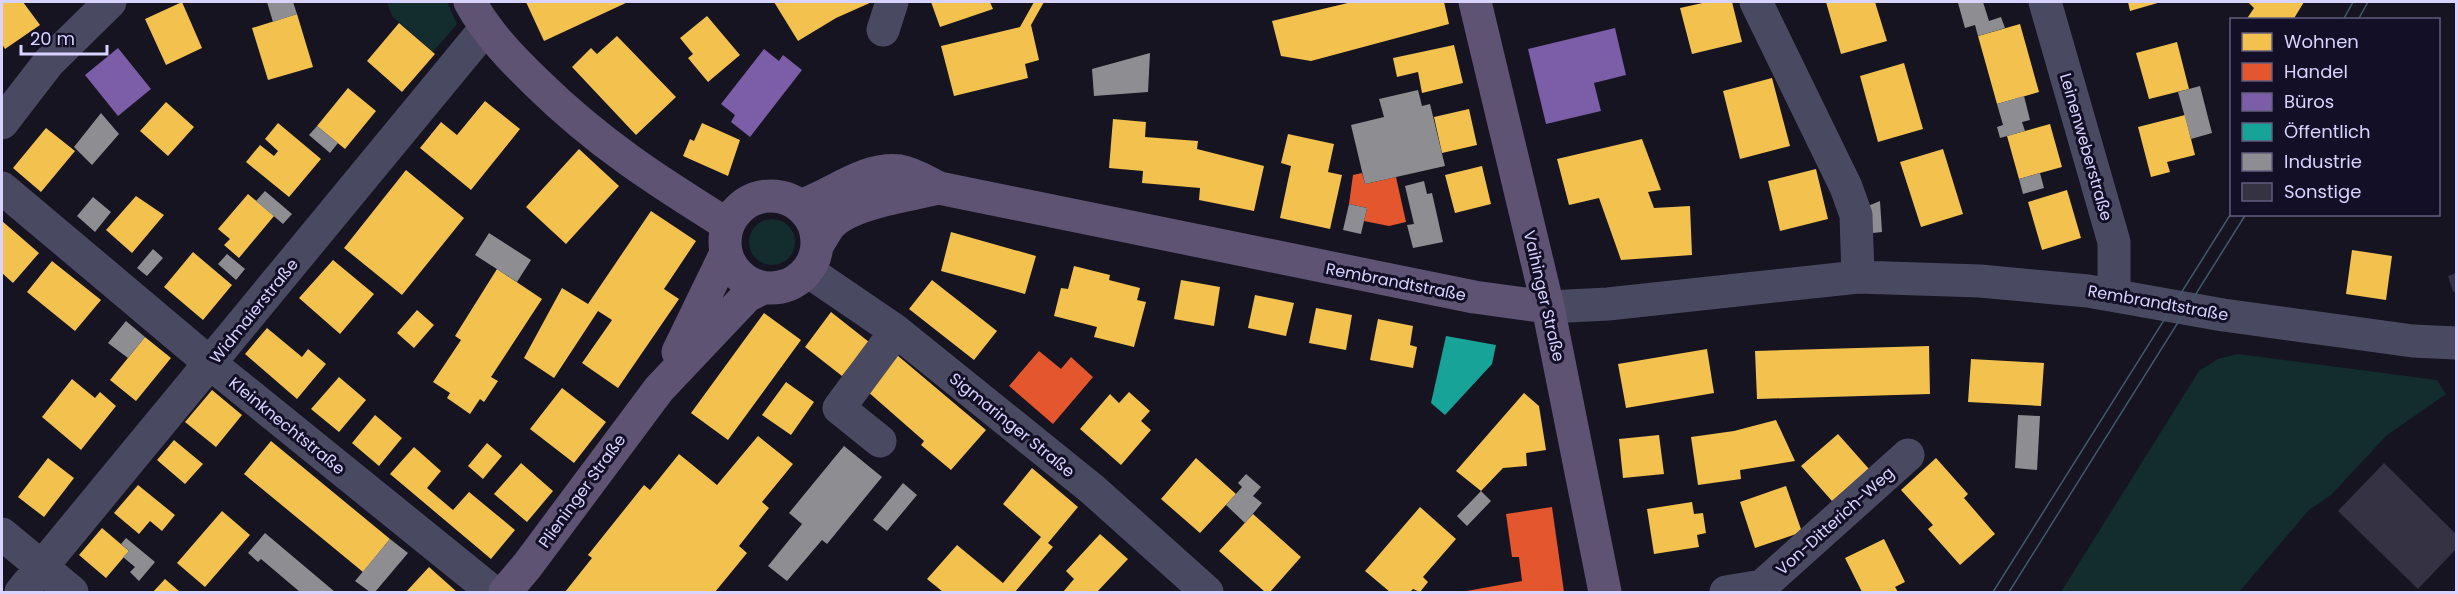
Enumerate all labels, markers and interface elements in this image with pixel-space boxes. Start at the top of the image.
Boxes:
scale bar [21,18,106,56]
legend [2230,18,2440,216]
text: 20 m [30,26,75,51]
text: Wohnen [2284,29,2359,54]
text: Handel [2284,59,2348,84]
street label: Leinenweberstraße [2054,70,2118,224]
text: Büros [2284,89,2334,114]
text: Öffentlich [2284,119,2371,144]
text: Industrie [2284,149,2362,174]
text: Sonstige [2284,179,2361,204]
street label: Vaihinger Straße [1518,228,1570,364]
street label: Widmaierstraße [204,253,304,368]
street label: Rembrandtstraße [1324,257,1468,307]
street label: Rembrandtstraße [2086,279,2230,327]
street label: Sigmaringer Straße [944,367,1080,483]
street label: Kleinknechtstraße [224,372,350,480]
street label: Plieninger Straße [533,429,631,552]
street label: Von-Ditterich-Weg [1771,462,1899,580]

